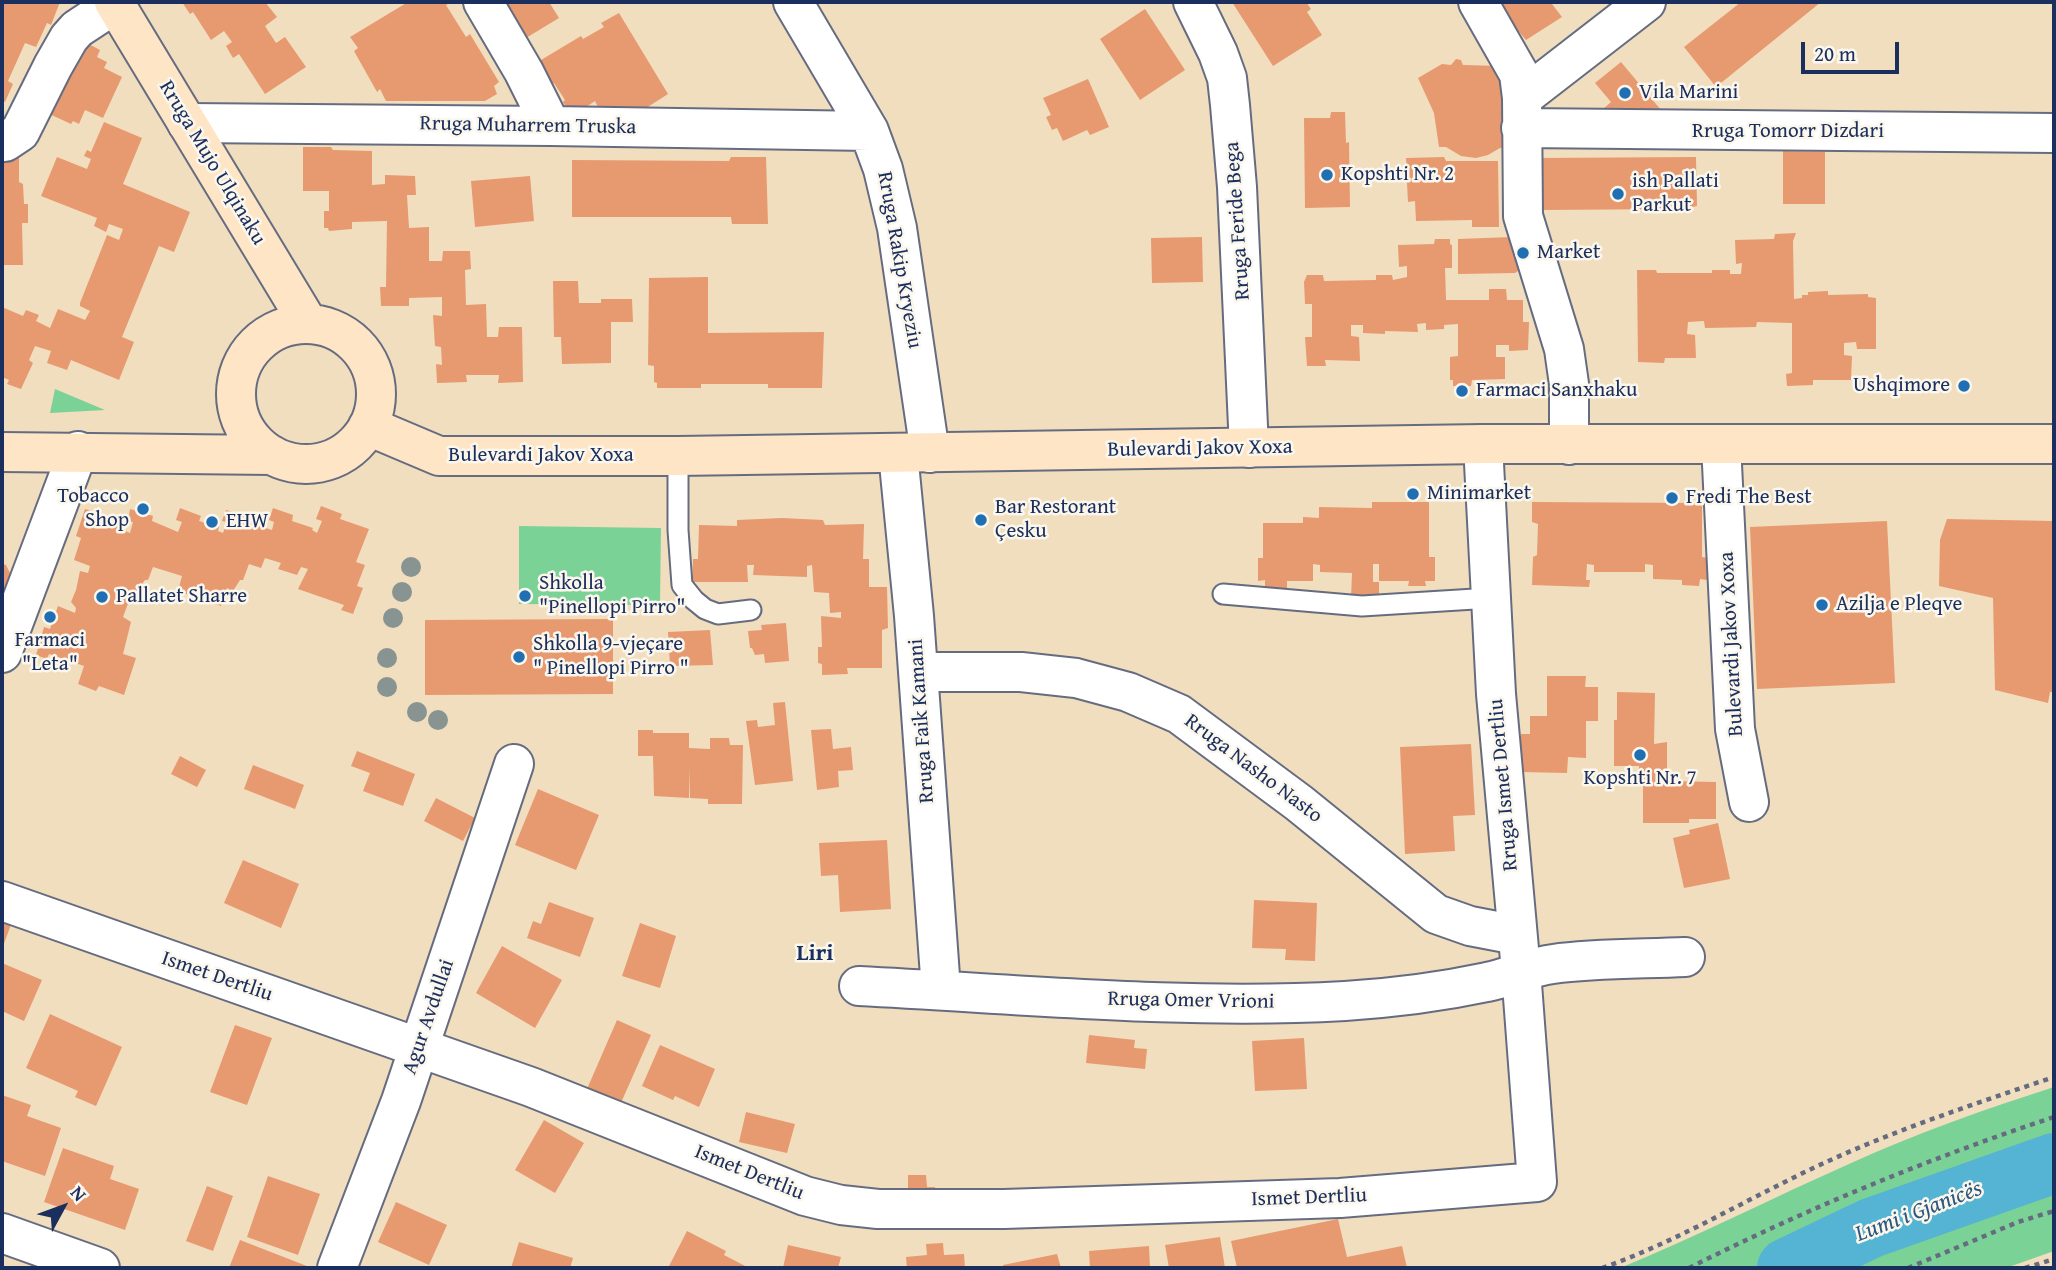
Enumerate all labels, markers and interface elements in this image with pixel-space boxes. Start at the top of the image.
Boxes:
scale bar [1804,28,1902,72]
text: 20 m [1814,38,1856,69]
street label: Rruga Mujo Ulqinaku [153,76,271,250]
place label: Vila Marini [1639,80,1738,106]
marker: Vila Marini [1617,85,1633,101]
street label: Rruga Muharrem Truska [419,112,637,140]
street label: Rruga Tomorr Dizdari [1692,119,1884,145]
street label: Rruga Feride Bega [1220,141,1256,301]
place label: Kopshti Nr. 2 [1341,162,1454,188]
marker: Kopshti Nr. 2 [1319,167,1335,183]
place label: ish Pallati Parkut [1632,169,1719,219]
street label: Rruga Rakip Kryeziu [871,170,927,350]
marker: ish Pallati Parkut [1610,186,1626,202]
place label: Market [1537,240,1600,266]
marker: Market [1515,245,1531,261]
place label: Ushqimore [1853,373,1950,399]
place label: Farmaci Sanxhaku [1476,378,1637,404]
marker: Ushqimore [1956,378,1972,394]
marker: Farmaci Sanxhaku [1454,383,1470,399]
street label: Bulevardi Jakov Xoxa [1107,435,1293,463]
street label: Bulevardi Jakov Xoxa [448,443,634,469]
place label: Minimarket [1427,481,1531,507]
place label: Tobacco Shop [57,484,129,534]
place label: Fredi The Best [1686,485,1812,511]
marker: Minimarket [1405,486,1421,502]
marker: Fredi The Best [1664,490,1680,506]
place label: Bar Restorant Çesku [995,495,1116,545]
marker: Tobacco Shop [135,501,151,517]
place label: EHW [226,509,268,535]
marker: Bar Restorant Çesku [973,512,989,528]
marker: EHW [204,514,220,530]
street label: Bulevardi Jakov Xoxa [1715,551,1749,737]
place label: Shkolla "Pinellopi Pirro" [539,571,686,621]
place label: Pallatet Sharre [116,584,247,610]
marker: Shkolla "Pinellopi Pirro" [517,588,533,604]
marker: Pallatet Sharre [94,589,110,605]
place label: Azilja e Pleqve [1836,592,1962,618]
marker: Azilja e Pleqve [1814,597,1830,613]
marker: Farmaci "Leta" [42,609,58,625]
place label: Farmaci "Leta" [15,628,85,678]
place label: Shkolla 9-vjeçare " Pinellopi Pirro " [533,632,689,682]
street label: Rruga Faik Kamani [904,638,940,804]
marker: Shkolla 9-vjeçare " Pinellopi Pirro " [511,649,527,665]
street label: Rruga Ismet Dertliu [1484,698,1524,872]
street label: Rruga Nasho Nasto [1179,709,1327,829]
marker: Kopshti Nr. 7 [1632,747,1648,763]
place label: Kopshti Nr. 7 [1583,766,1697,792]
district label: Liri [797,940,833,968]
street label: Ismet Dertliu [158,946,276,1008]
street label: Agur Avdullai [398,956,460,1078]
street label: Rruga Omer Vrioni [1107,987,1275,1015]
street label: Ismet Dertliu [691,1140,807,1206]
north arrow [28,1172,98,1242]
water label: Lumi i Gjanicës [1852,1175,1986,1249]
text: N [64,1179,94,1207]
street label: Ismet Dertliu [1251,1183,1367,1213]

